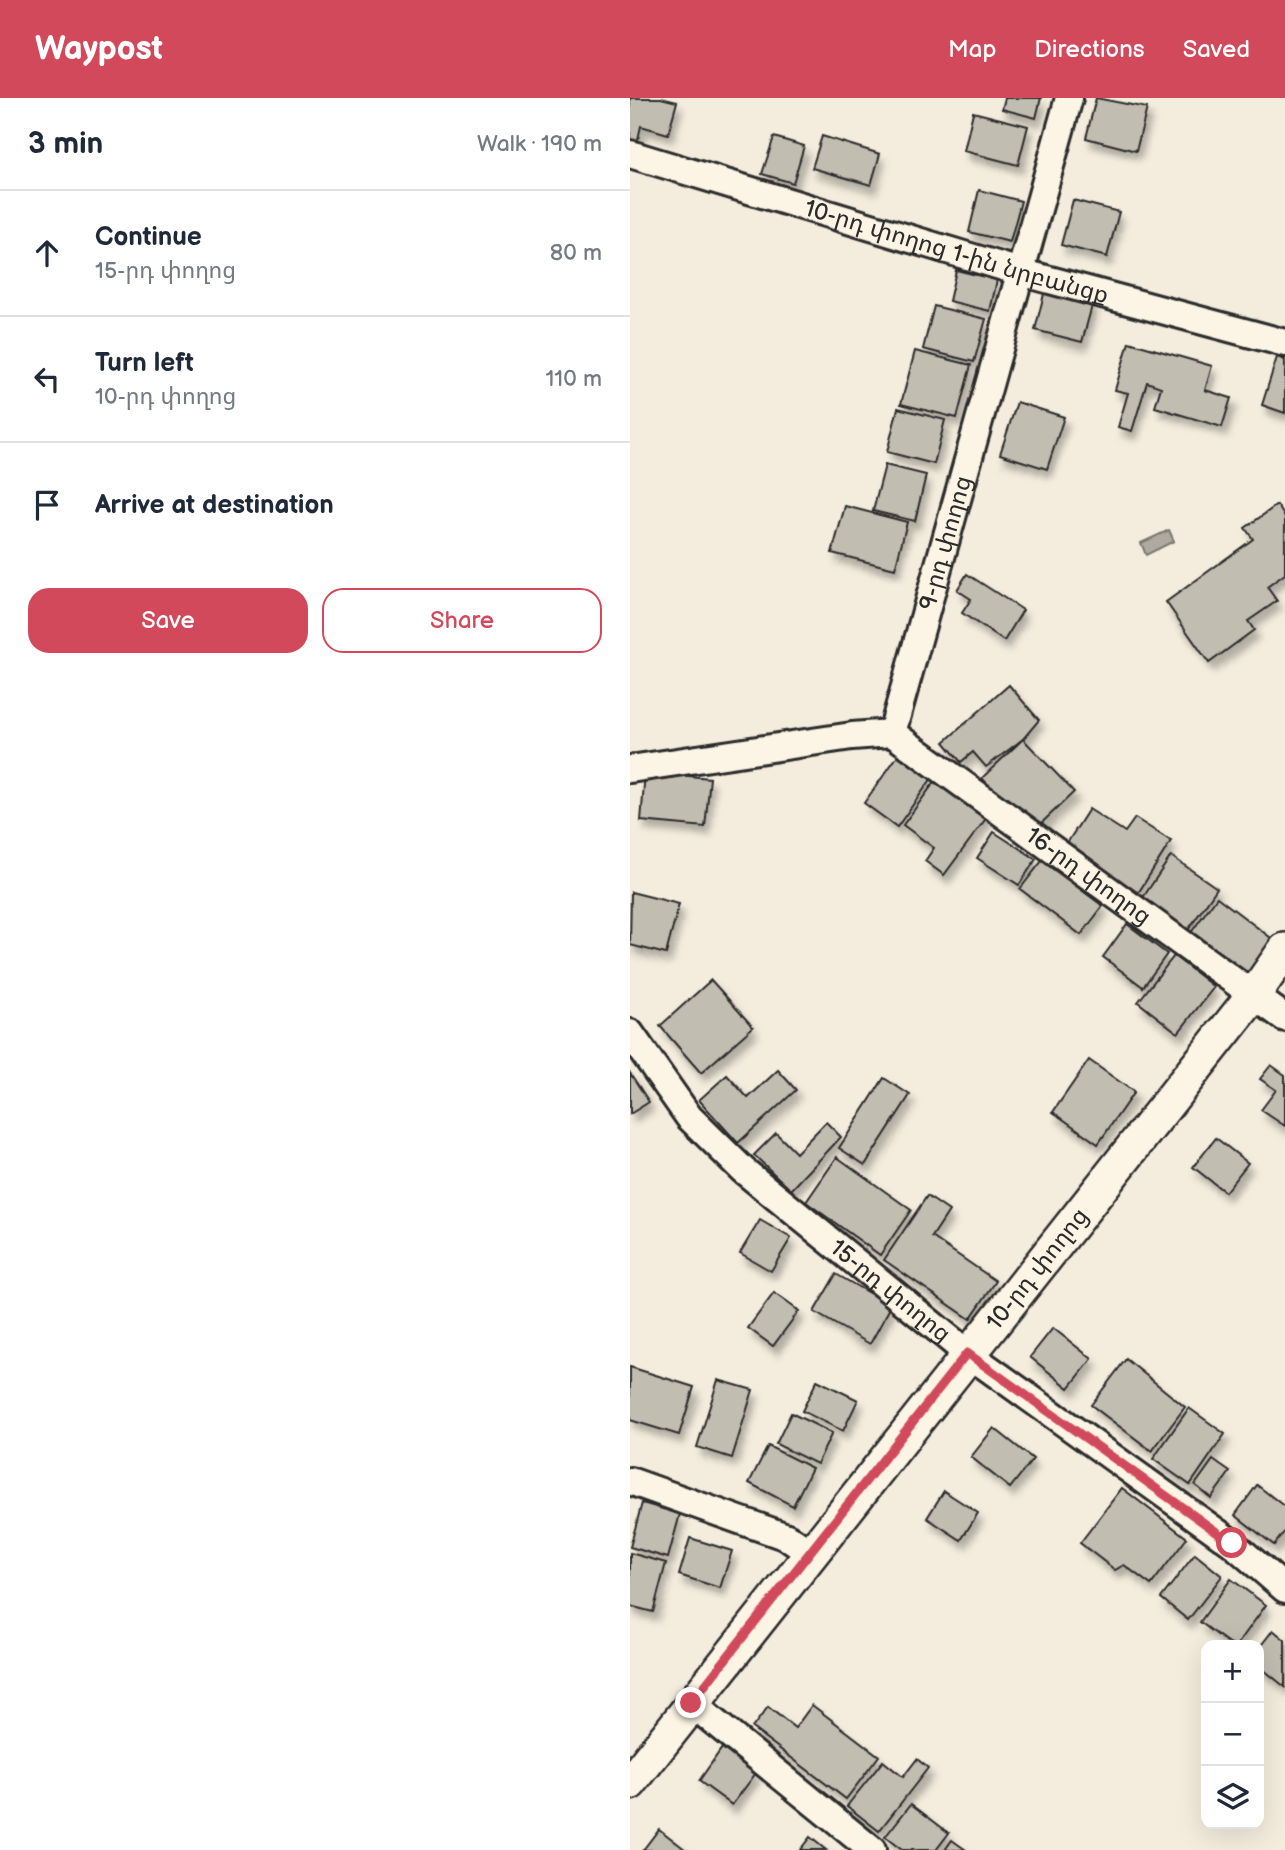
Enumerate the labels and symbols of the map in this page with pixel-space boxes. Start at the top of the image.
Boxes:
street label: 10-րդ փողոց 1-ին նրբանցք [801,194,1112,310]
street label: 9-րդ փողոց [913,473,978,613]
street label: 16-րդ փողոց [1020,821,1157,931]
street label: 10-րդ փողոց [980,1202,1095,1336]
street label: 15-րդ փողոց [824,1233,957,1349]
route start [1216,1527,1247,1558]
route end [675,1687,706,1718]

